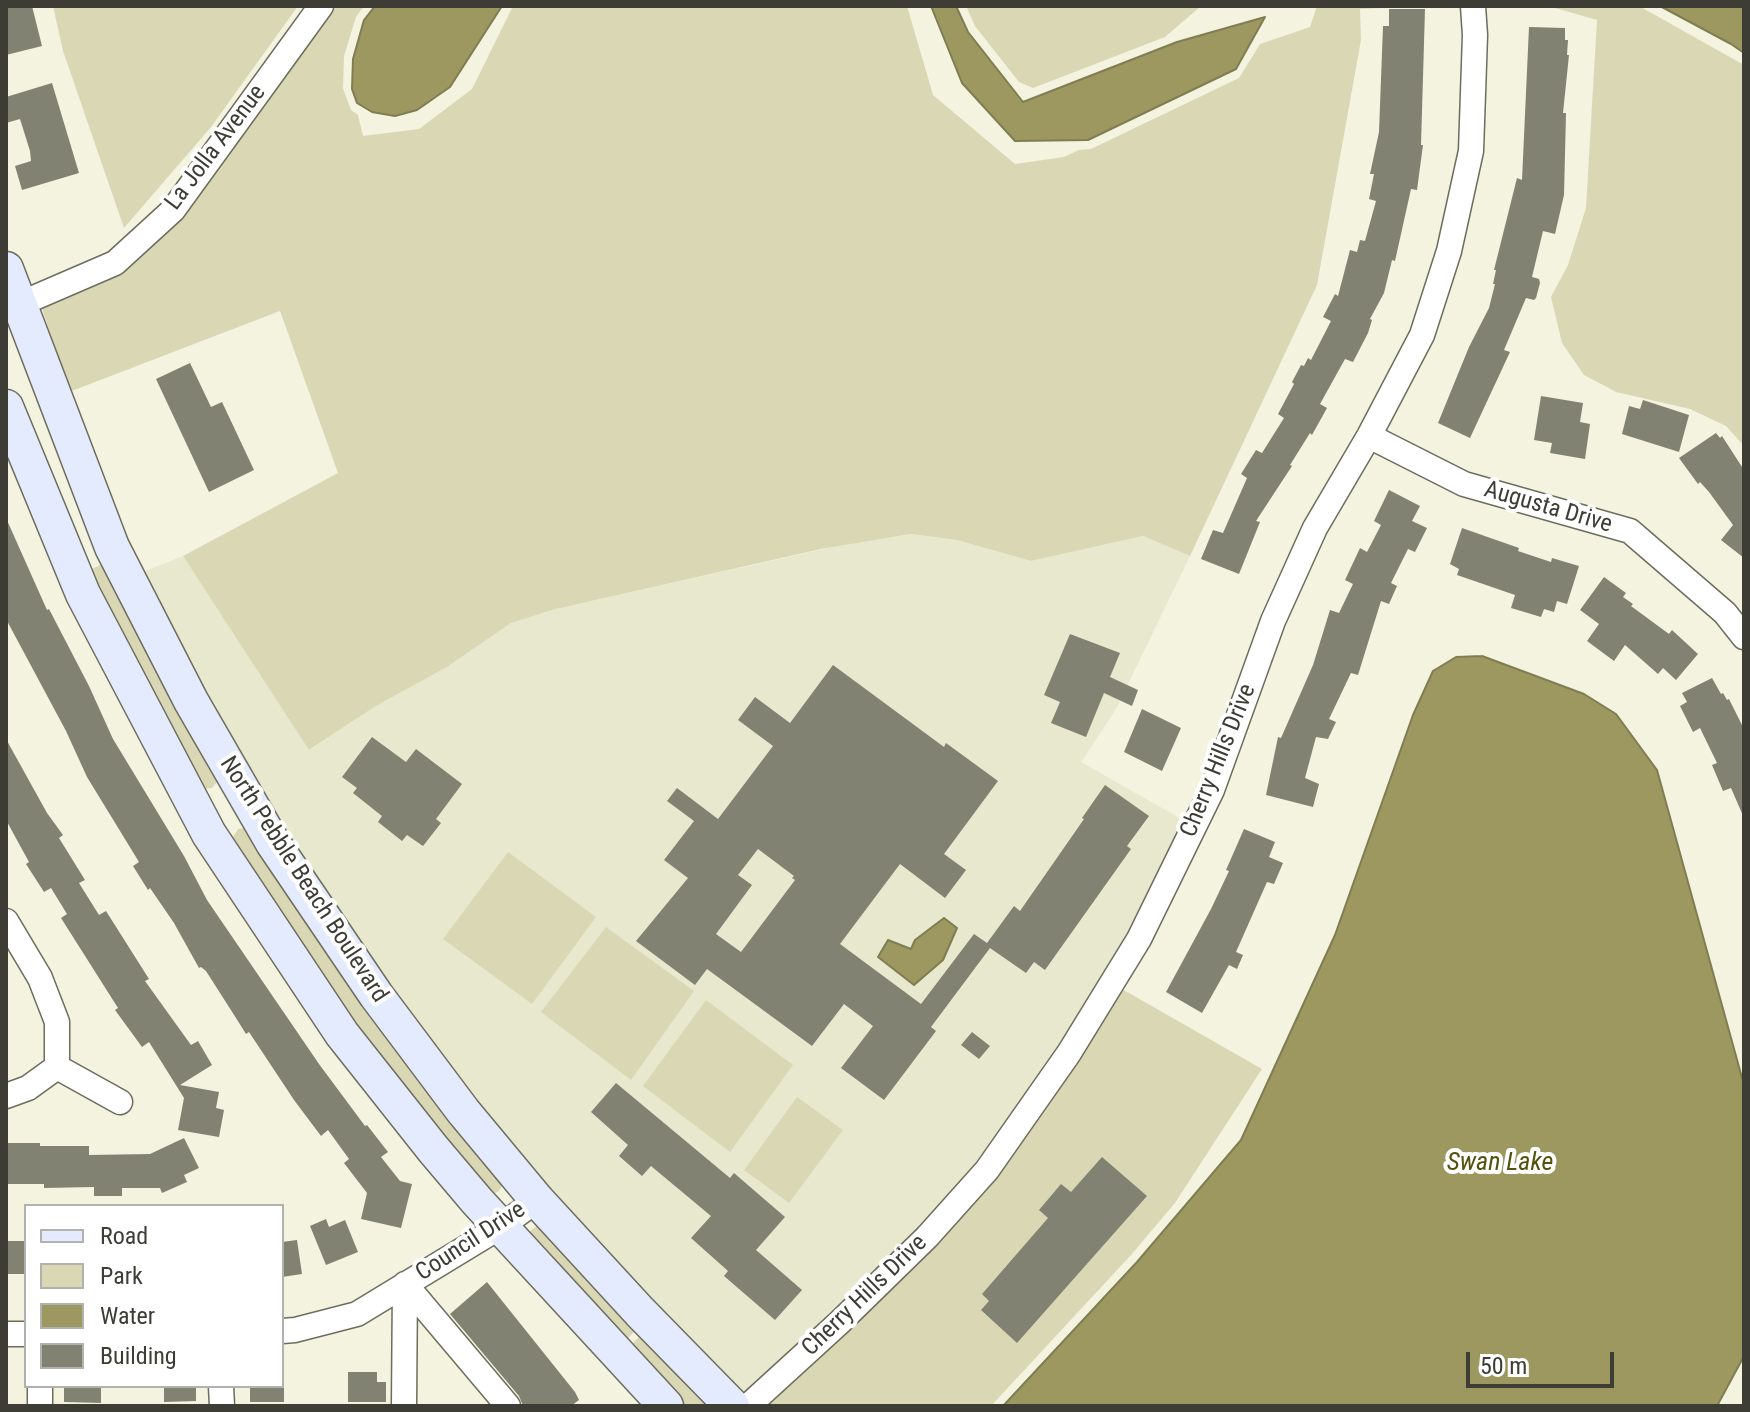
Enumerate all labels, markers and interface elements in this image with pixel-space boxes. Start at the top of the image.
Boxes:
street label: La Jolla Avenue [160,80,272,216]
street label: Augusta Drive [1481,476,1615,540]
street label: Cherry Hills Drive [1175,680,1263,842]
street label: North Pebble Beach Boulevard [213,752,393,1008]
water label: Swan Lake [1447,1147,1553,1179]
street label: Council Drive [411,1196,531,1288]
legend [24,1204,284,1388]
text: Road [100,1222,148,1250]
street label: Cherry Hills Drive [797,1229,933,1363]
text: Park [100,1262,143,1290]
text: Water [100,1302,155,1330]
scale bar [1470,1336,1618,1386]
text: Building [100,1342,177,1370]
text: 50 m [1480,1352,1527,1380]

